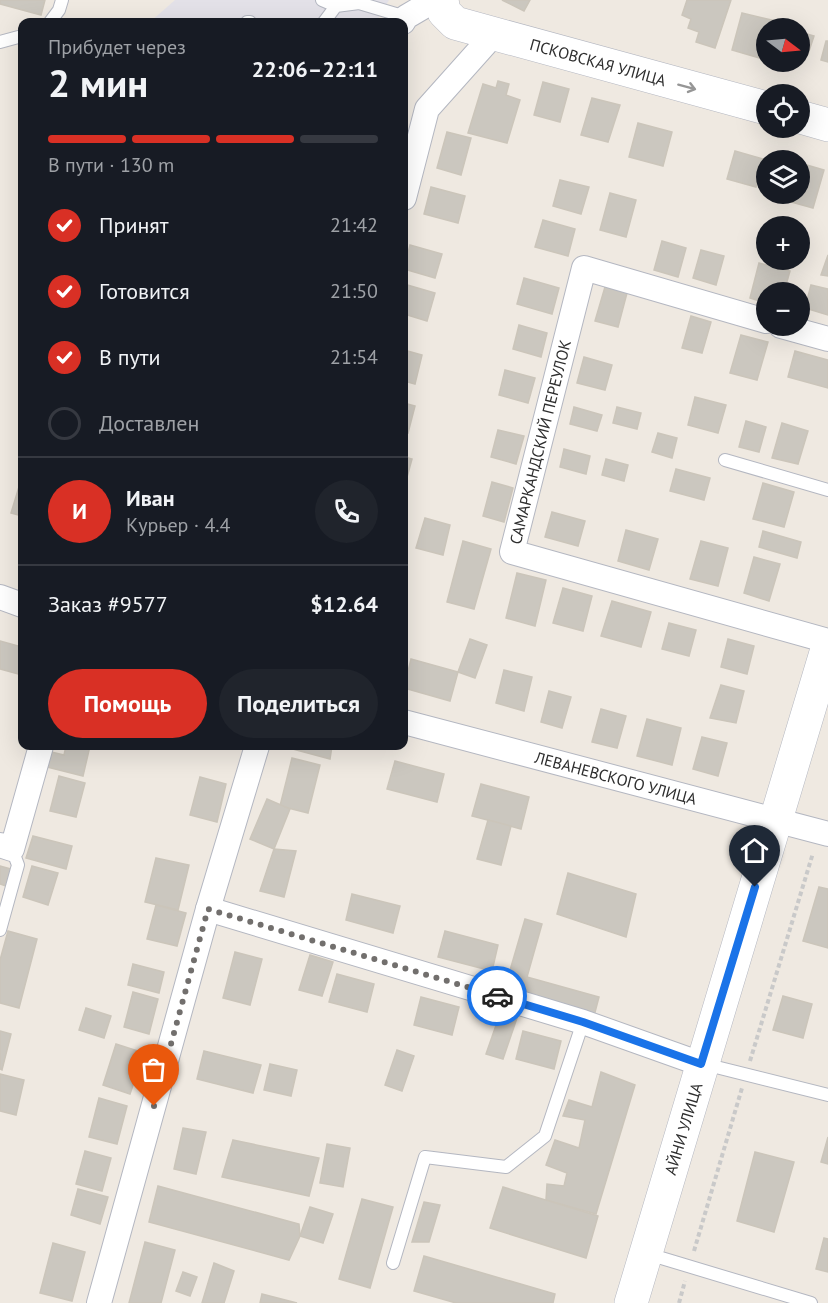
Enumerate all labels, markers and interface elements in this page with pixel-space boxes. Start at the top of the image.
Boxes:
north arrow [756,18,810,72]
map controls [756,18,810,336]
text: Прибудет через [48,34,186,60]
street label: ПСКОВСКАЯ УЛИЦА [528,34,669,90]
text: 22:06–22:11 [252,55,378,83]
text: 2 мин [48,57,148,108]
one-way arrow [677,82,696,93]
button: locate [756,84,810,138]
button: layers [756,150,810,204]
text: В пути · 130 m [48,152,174,178]
icon: check [48,209,81,242]
text: Принят [99,211,169,239]
text: 21:42 [330,212,378,238]
button: + [756,216,810,270]
icon: check [48,275,81,308]
text: Готовится [99,277,190,305]
text: 21:50 [330,278,378,304]
button: − [756,282,810,336]
street label: САМАРКАНДСКИЙ ПЕРЕУЛОК [505,338,575,546]
icon: check [48,341,81,374]
text: В пути [99,343,161,371]
text: 21:54 [330,344,378,370]
text: Доставлен [99,409,199,437]
button: phone [315,480,378,543]
text: Иван [126,484,175,512]
text: И [72,497,87,525]
text: Курьер · 4.4 [126,512,230,538]
text: Заказ #9577 [48,590,168,618]
text: $12.64 [310,590,378,618]
button: Помощь [48,669,207,738]
button: Поделиться [219,669,378,738]
street label: ЛЕВАНЕВСКОГО УЛИЦА [532,747,699,809]
pin [729,825,780,887]
icon: home [738,834,771,867]
courier [467,966,527,1026]
icon: car [481,980,514,1013]
pin [128,1044,179,1106]
icon: bag [137,1053,170,1086]
street label: АЙНИ УЛИЦА [660,1080,707,1177]

